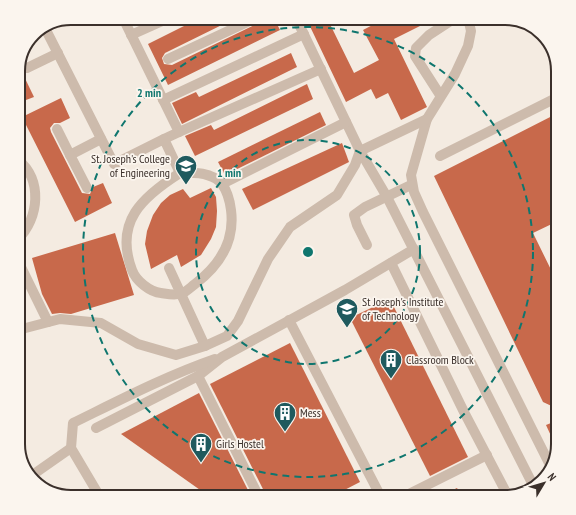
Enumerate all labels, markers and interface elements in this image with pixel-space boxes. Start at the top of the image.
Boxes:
text: 2 min [137,85,161,100]
place label: St. Joseph's College of Engineering [91,151,170,180]
school or university icon: St. Joseph's College of Engineering [173,153,199,186]
text: 1 min [217,165,241,180]
centre of rings [301,245,315,259]
place label: St Joseph's Institute of Technology [362,294,443,323]
school or university icon: St Joseph's Institute of Technology [334,296,360,329]
building icon: Classroom Block [378,347,404,380]
place label: Classroom Block [406,352,474,367]
building icon: Mess [272,400,298,433]
place label: Mess [300,405,321,420]
building icon: Girls Hostel [188,431,214,464]
place label: Girls Hostel [216,436,264,451]
north arrow [524,463,564,503]
text: N [545,470,559,484]

